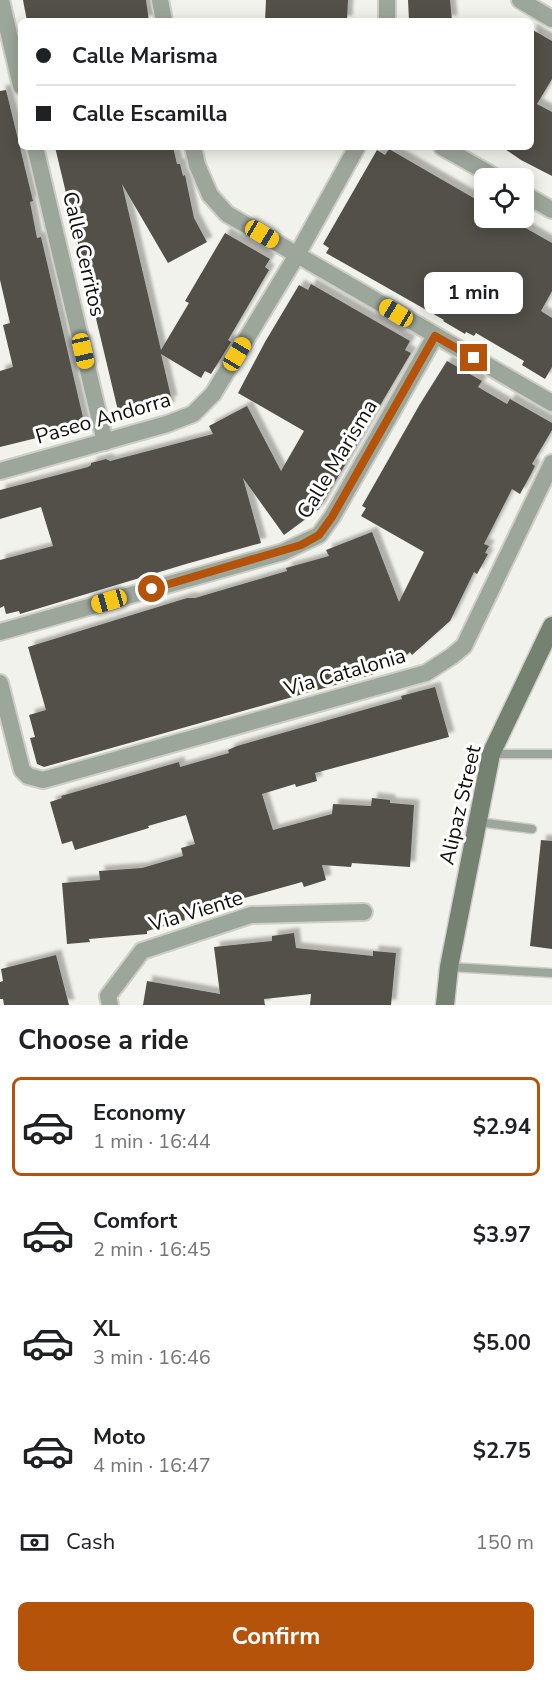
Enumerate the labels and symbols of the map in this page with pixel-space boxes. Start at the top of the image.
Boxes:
street label: Calle Cerritos [56,189,112,319]
car [242,217,282,251]
callout: 1 min [424,271,524,313]
car [376,296,416,330]
car [70,331,96,371]
car [220,334,254,374]
route end [460,344,487,371]
street label: Paseo Andorra [32,385,174,451]
street label: Calle Marisma [290,394,384,524]
route start [138,575,165,602]
car [89,587,129,615]
street label: Via Catalonia [280,641,409,703]
street label: Alipaz Street [433,742,488,868]
street label: Via Viente [145,883,246,939]

